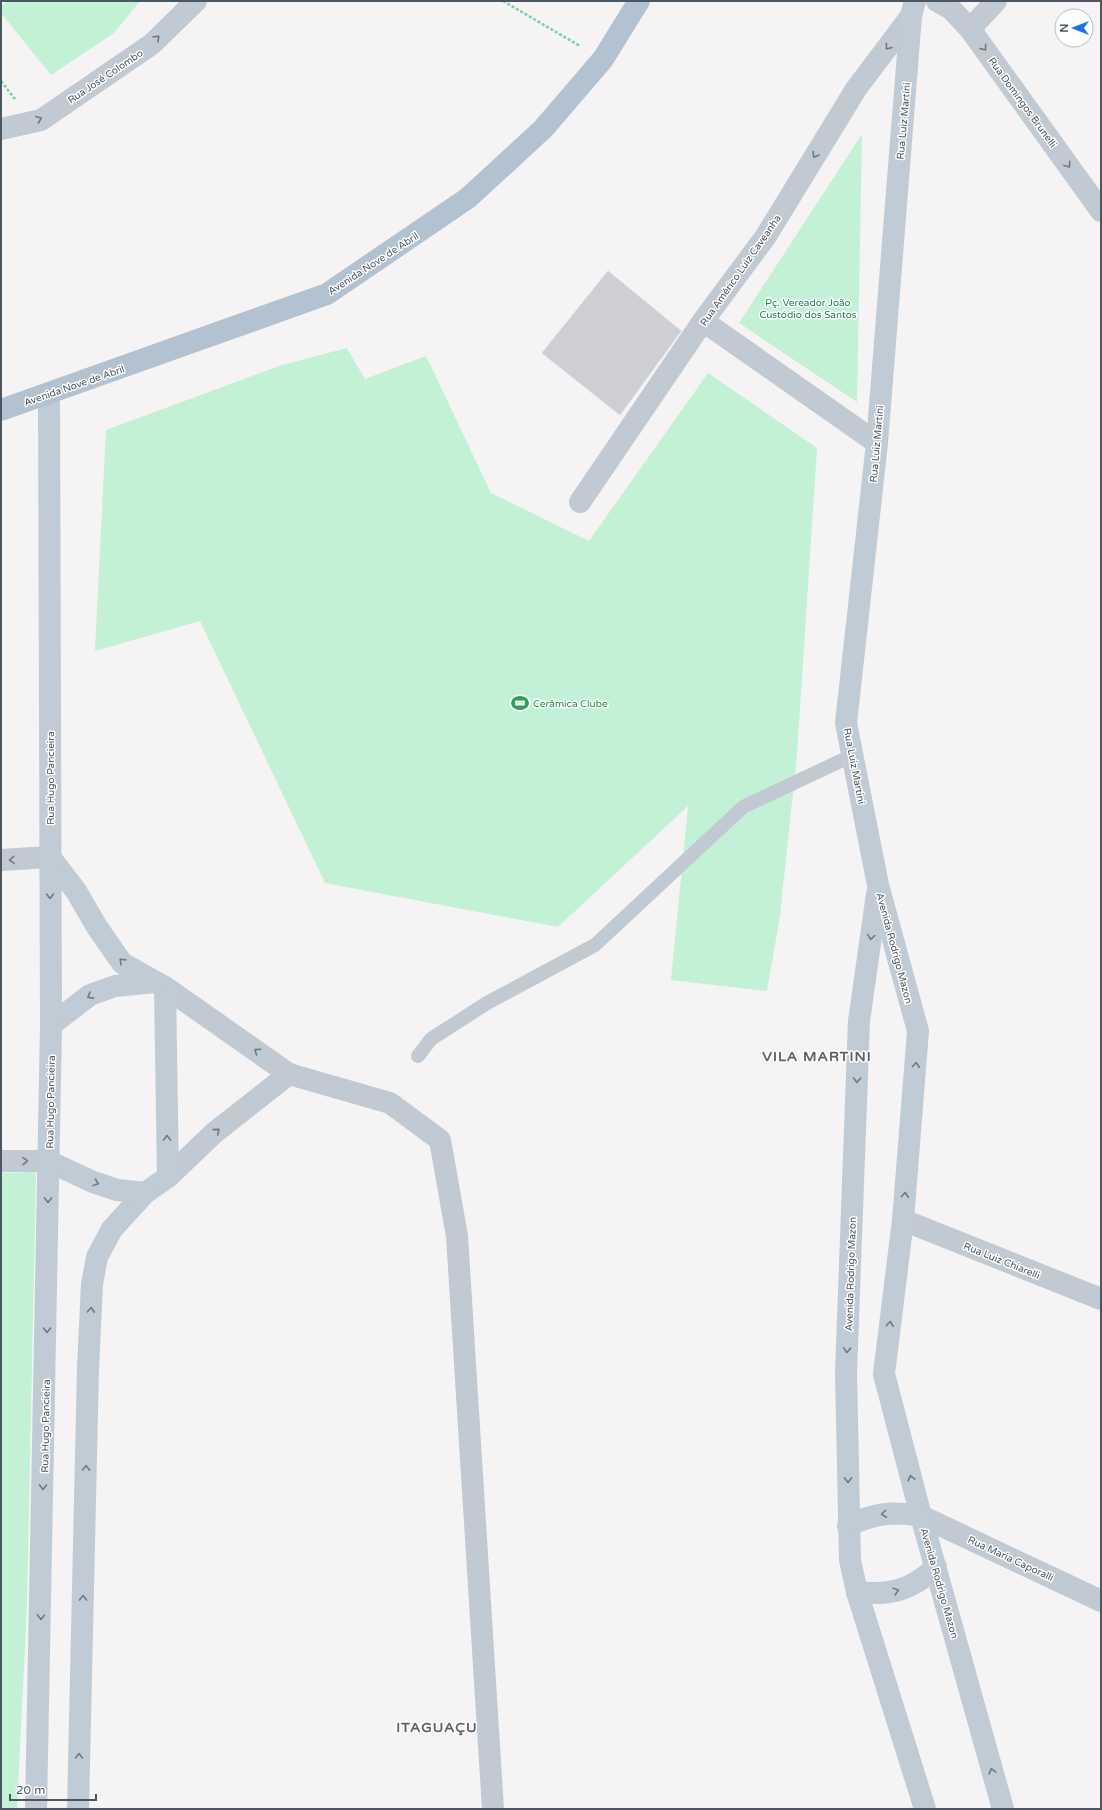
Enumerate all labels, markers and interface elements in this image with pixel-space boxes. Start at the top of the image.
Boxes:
north arrow [1054,8,1094,48]
text: N [1058,24,1071,32]
one-way arrow [152,36,160,43]
one-way arrow [885,43,892,50]
one-way arrow [979,44,987,51]
street label: Rua José Colombo [66,47,145,106]
street label: Rua Domingos Brunelli [985,55,1059,150]
street label: Rua Luiz Martini [895,82,913,160]
one-way arrow [35,116,42,124]
one-way arrow [813,151,820,158]
one-way arrow [1063,161,1071,168]
street label: Rua Américo Luiz Caveanha [698,213,784,328]
street label: Avenida Nove de Abril [326,230,421,298]
park label: Pç. Vereador João Custódio dos Santos [759,297,857,321]
street label: Avenida Nove de Abril [22,363,126,409]
street label: Rua Luiz Martini [868,405,886,483]
sports icon: Cerâmica Clube [510,693,530,713]
place label: Cerâmica Clube [533,698,608,710]
street label: Rua Luiz Martini [841,727,867,805]
street label: Rua Hugo Pancieira [45,731,57,825]
one-way arrow [9,855,15,864]
street label: Avenida Rodrigo Mazon [873,891,915,1005]
one-way arrow [46,893,54,899]
one-way arrow [867,934,876,940]
one-way arrow [120,958,127,966]
one-way arrow [87,991,94,999]
district label: VILA MARTINI [762,1048,872,1065]
one-way arrow [254,1049,261,1056]
street label: Rua Hugo Pancieira [44,1055,58,1149]
one-way arrow [911,1062,920,1068]
one-way arrow [852,1077,861,1083]
one-way arrow [212,1129,219,1136]
one-way arrow [163,1135,171,1141]
one-way arrow [22,1157,28,1165]
one-way arrow [93,1178,100,1186]
one-way arrow [901,1192,910,1198]
one-way arrow [44,1197,52,1203]
street label: Avenida Rodrigo Mazon [843,1217,859,1331]
street label: Rua Luiz Chiarelli [962,1240,1042,1282]
one-way arrow [86,1307,95,1313]
one-way arrow [885,1321,894,1327]
one-way arrow [42,1327,51,1333]
one-way arrow [843,1347,851,1353]
street label: Rua Hugo Pancieira [39,1379,53,1473]
one-way arrow [81,1465,90,1471]
one-way arrow [907,1475,916,1482]
one-way arrow [844,1477,852,1483]
one-way arrow [39,1484,48,1490]
one-way arrow [880,1509,887,1518]
street label: Avenida Rodrigo Mazon [918,1527,961,1640]
street label: Rua Maria Caporalli [966,1534,1055,1584]
one-way arrow [892,1587,899,1596]
one-way arrow [79,1595,87,1601]
one-way arrow [36,1614,45,1620]
district label: ITAGUAÇU [396,1719,478,1736]
one-way arrow [75,1753,83,1759]
one-way arrow [988,1768,997,1775]
scale bar [10,1776,96,1802]
text: 20 m [16,1783,45,1797]

